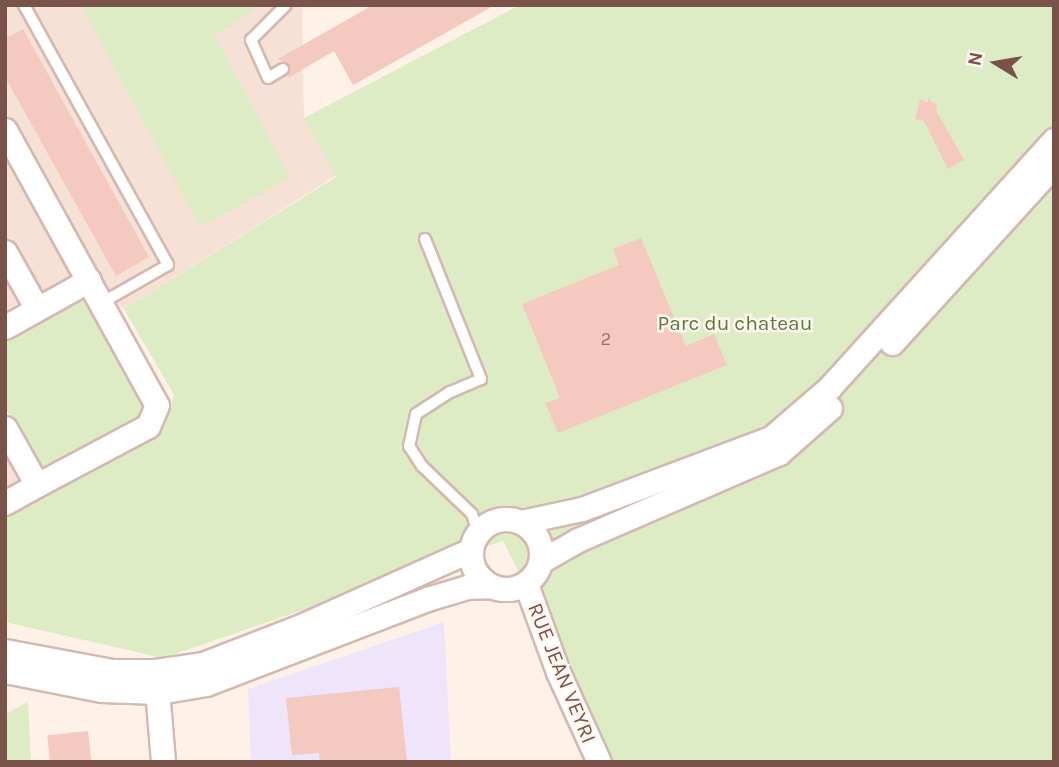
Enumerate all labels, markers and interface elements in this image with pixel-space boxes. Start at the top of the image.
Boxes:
north arrow [961,28,1031,98]
text: N [963,50,987,68]
park label: Parc du chateau [658,310,812,336]
house number: 2 [601,328,611,350]
street label: RUE JEAN VEYRI [522,599,602,747]

